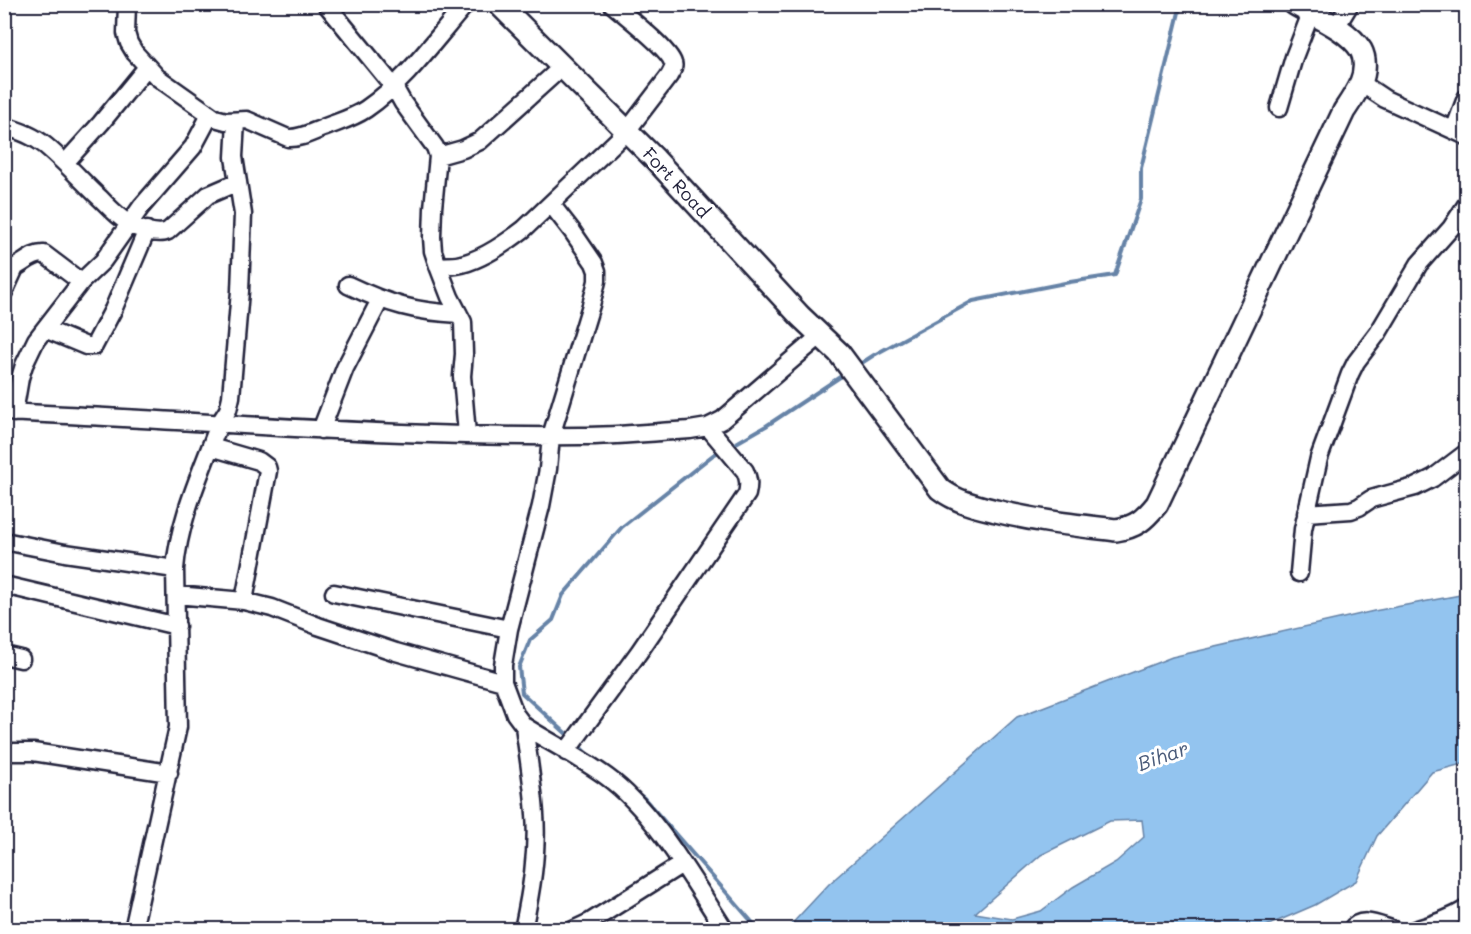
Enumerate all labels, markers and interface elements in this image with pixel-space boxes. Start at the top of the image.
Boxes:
street label: Fort Road [638,142,716,223]
water label: Bihar [1134,734,1192,776]

